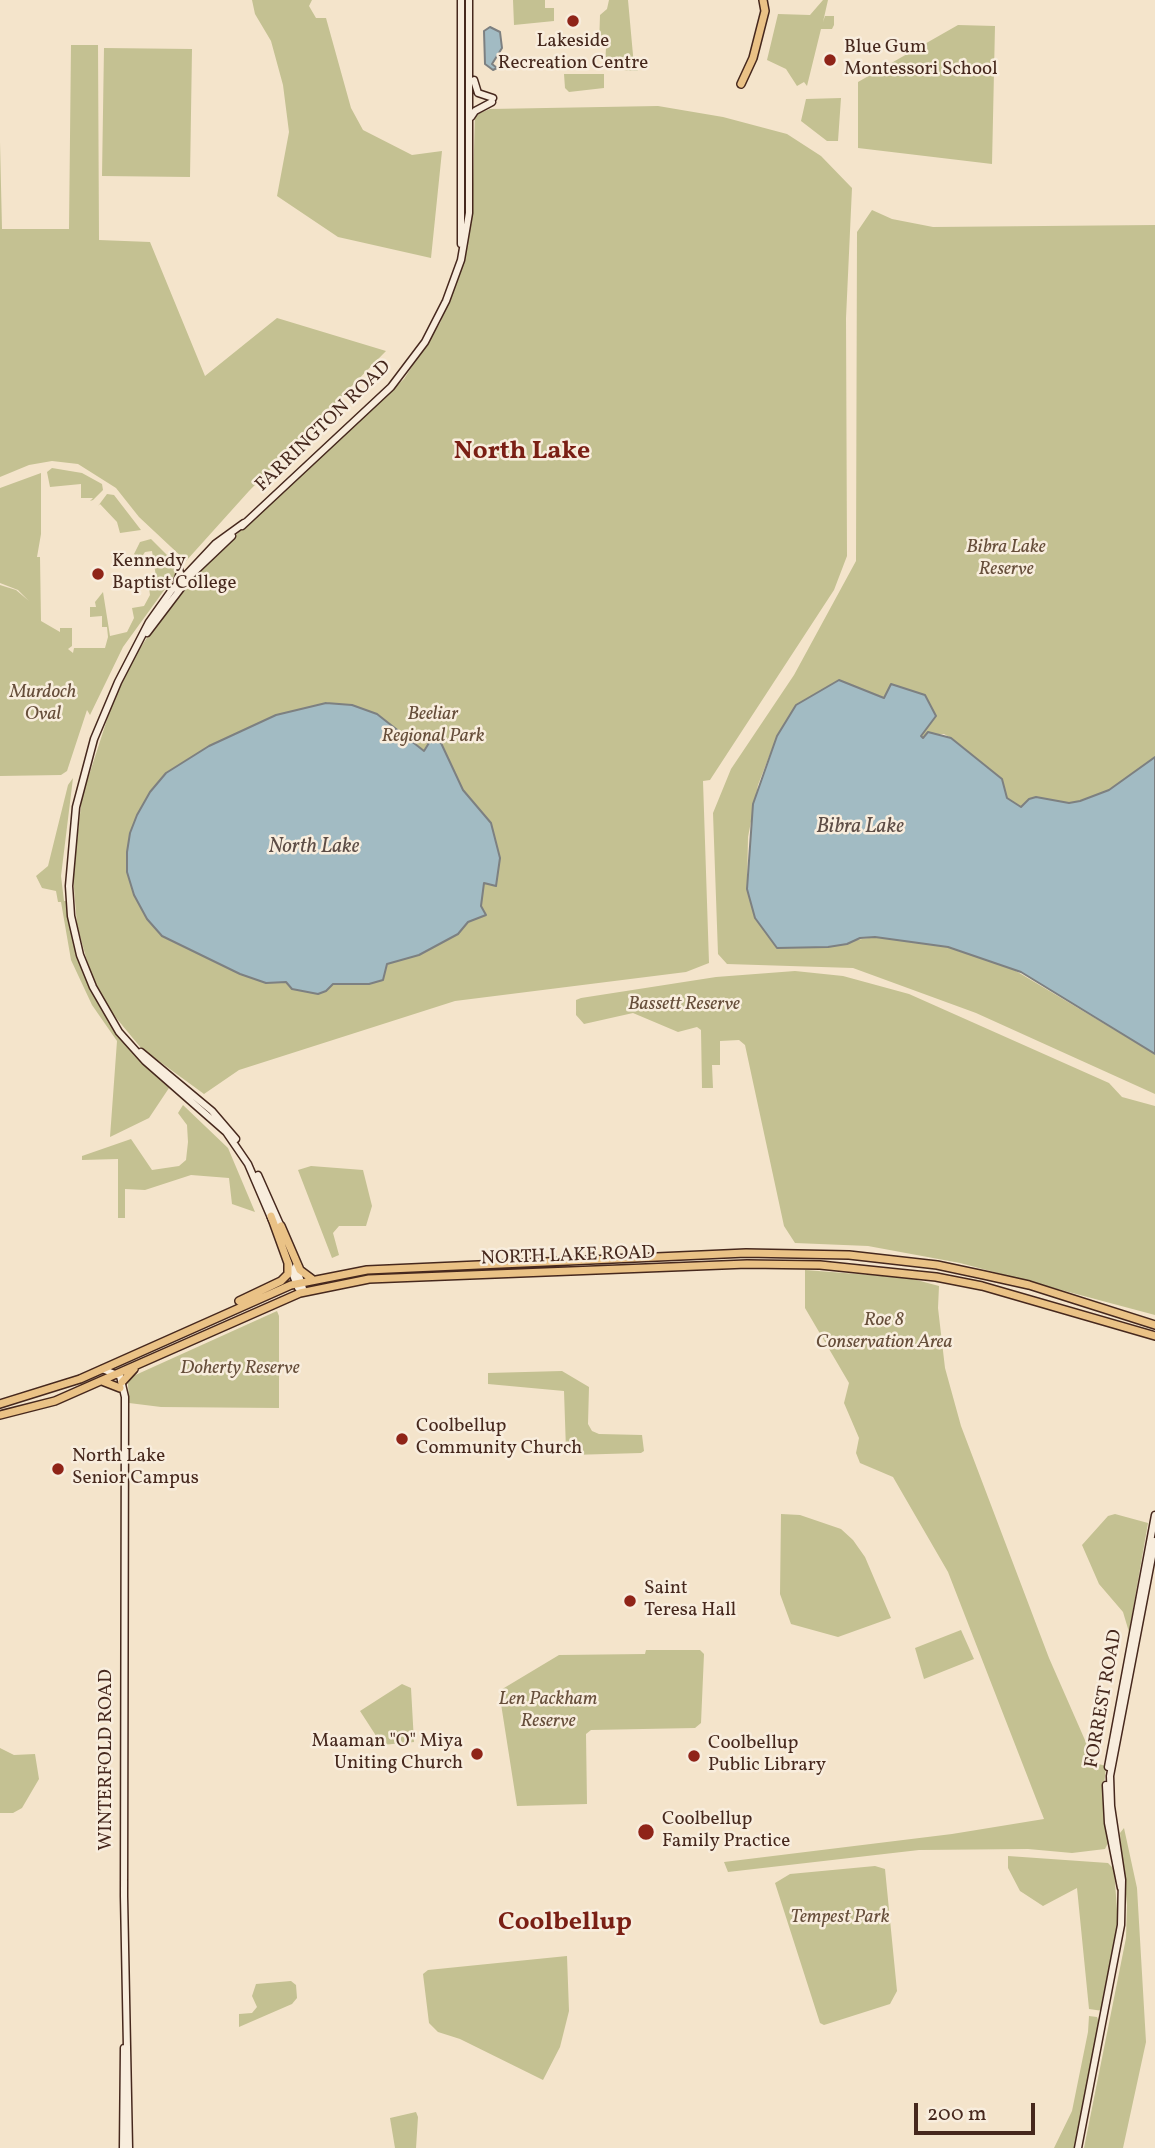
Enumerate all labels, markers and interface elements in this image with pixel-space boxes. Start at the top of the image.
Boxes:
marker: Lakeside Recreation Centre [565,13,581,29]
place label: Lakeside Recreation Centre [498,32,648,76]
place label: Blue Gum Montessori School [844,38,998,82]
marker: Blue Gum Montessori School [822,52,838,68]
street label: FARRINGTON ROAD [252,357,396,497]
district label: North Lake [454,437,590,469]
park label: Bibra Lake Reserve [966,538,1046,582]
place label: Kennedy Baptist College [112,552,237,596]
marker: Kennedy Baptist College [90,566,106,582]
park label: Murdoch Oval [10,683,76,727]
park label: Beeliar Regional Park [381,705,485,749]
water label: Bibra Lake [816,815,904,841]
water label: North Lake [269,835,359,861]
park label: Bassett Reserve [628,995,740,1017]
street label: NORTH LAKE ROAD [481,1243,655,1271]
park label: Roe 8 Conservation Area [816,1311,952,1355]
park label: Doherty Reserve [180,1359,300,1381]
place label: Coolbellup Community Church [416,1417,582,1461]
marker: Coolbellup Community Church [394,1431,410,1447]
place label: North Lake Senior Campus [72,1447,199,1491]
marker: North Lake Senior Campus [50,1461,66,1477]
place label: Saint Teresa Hall [644,1579,736,1623]
marker: Saint Teresa Hall [622,1593,638,1609]
street label: FORREST ROAD [1082,1628,1128,1770]
street label: WINTERFOLD ROAD [97,1669,119,1851]
park label: Len Packham Reserve [499,1690,597,1734]
place label: Maaman "O" Miya Uniting Church [311,1732,463,1776]
place label: Coolbellup Public Library [708,1734,826,1778]
marker: Maaman "O" Miya Uniting Church [469,1746,485,1762]
marker: Coolbellup Public Library [686,1748,702,1764]
place label: Coolbellup Family Practice [662,1810,790,1854]
marker: Coolbellup Family Practice [636,1822,656,1842]
district label: Coolbellup [498,1908,632,1940]
park label: Tempest Park [791,1908,889,1930]
scale bar [917,2088,1038,2132]
text: 200 m [927,2100,987,2129]

